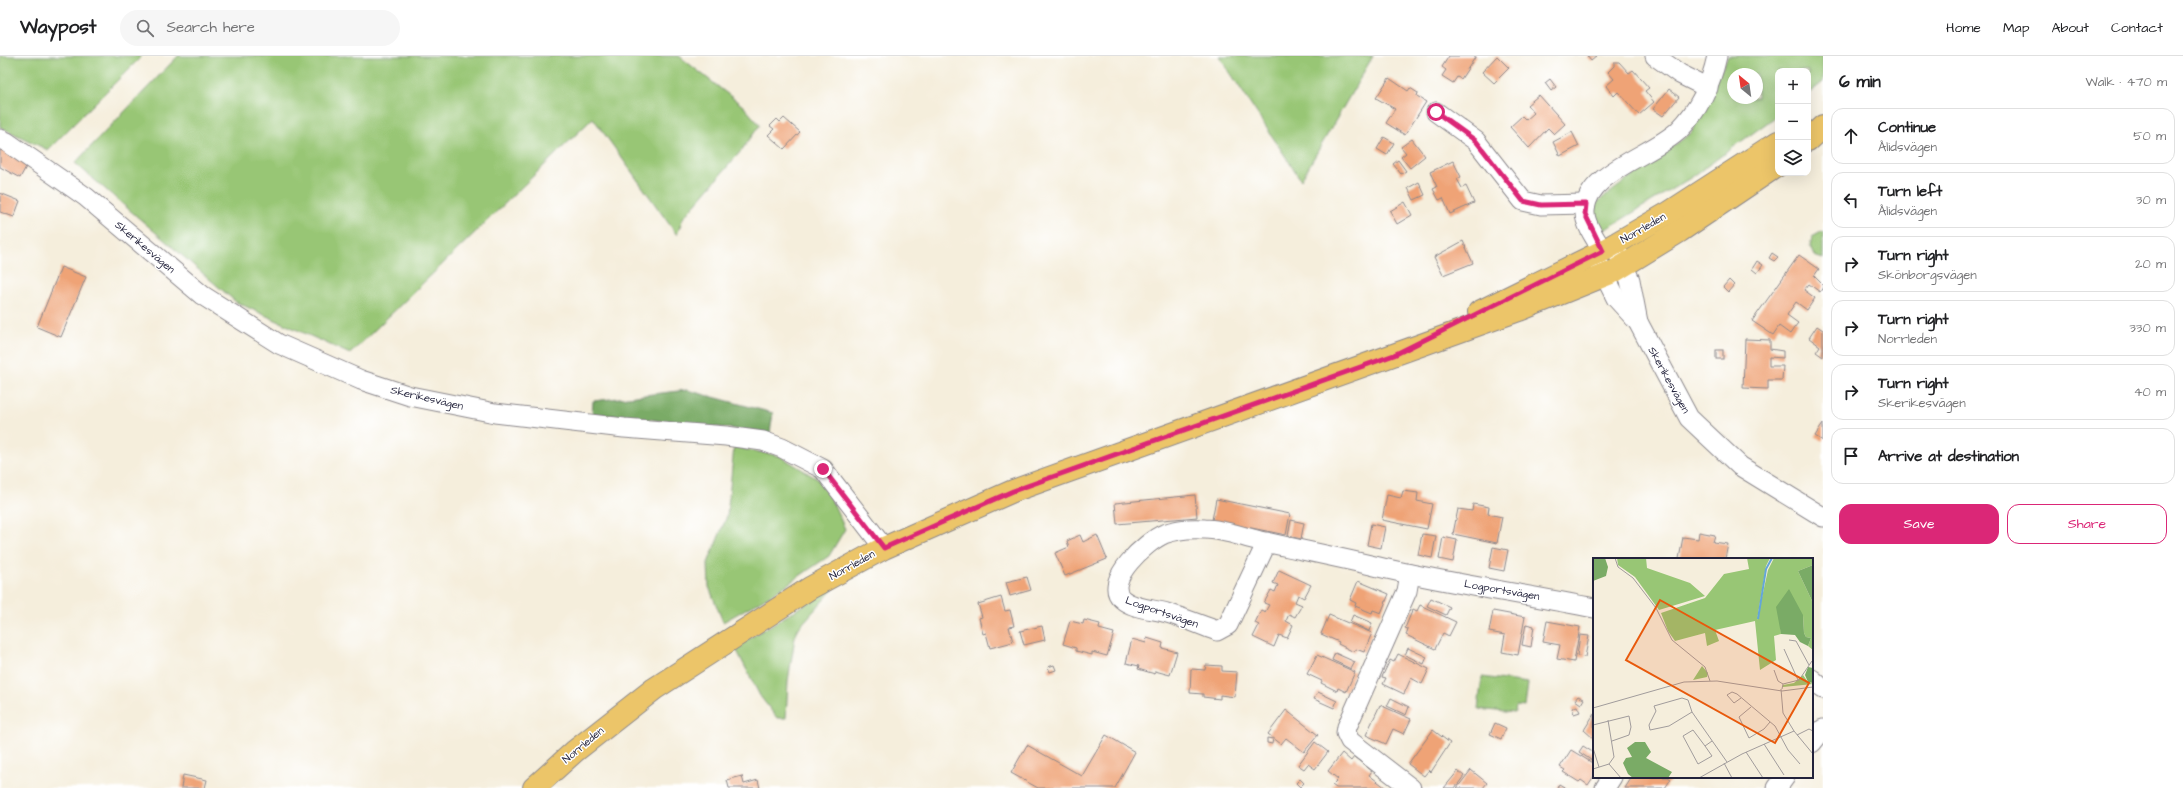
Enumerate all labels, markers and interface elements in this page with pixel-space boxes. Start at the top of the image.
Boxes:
search box [120,10,400,46]
text: Waypost [20,14,96,41]
icon: search [134,17,156,39]
text: Search here [166,17,255,38]
text: Home [1946,18,1981,38]
text: Map [2003,18,2029,38]
text: About [2051,18,2089,38]
text: Contact [2111,18,2163,38]
north arrow [1727,68,1763,104]
map controls [1775,68,1811,176]
button: + [1775,68,1811,104]
text: 6 min [1839,70,1881,94]
text: Walk · 470 m [2086,73,2167,91]
route start [1427,103,1445,121]
button: − [1775,104,1811,140]
text: Continue [1878,117,1936,138]
icon: ahead [1840,125,1862,147]
text: 50 m [2133,127,2166,145]
text: Ålidsvägen [1878,138,1937,156]
button: layers [1775,140,1811,176]
text: Turn left [1878,181,1942,202]
icon: left [1840,189,1862,211]
text: 30 m [2136,191,2166,209]
text: Ålidsvägen [1878,202,1937,220]
street label: Norrleden [1618,209,1669,247]
street label: Skerikesvägen [111,217,179,278]
text: Turn right [1878,245,1949,266]
icon: right [1840,253,1862,275]
text: 20 m [2135,255,2166,273]
text: Skönborgsvägen [1878,266,1977,284]
text: Turn right [1878,309,1949,330]
icon: right [1840,317,1862,339]
text: 330 m [2129,319,2166,337]
text: Norrleden [1878,330,1937,348]
street label: Skerikesvägen [1644,344,1694,417]
text: Turn right [1878,373,1949,394]
icon: right [1840,381,1862,403]
street label: Skerikesvägen [389,382,465,415]
text: 40 m [2134,383,2166,401]
text: Skerikesvägen [1878,394,1966,412]
icon: arrive [1840,445,1862,467]
text: Arrive at destination [1878,446,2019,467]
route end [814,460,832,478]
button: Save [1839,504,1999,544]
button: Share [2007,504,2167,544]
street label: Norrleden [826,546,878,584]
inset map [1593,558,1813,778]
street label: Logportsvägen [1463,576,1541,605]
street label: Logportsvägen [1123,592,1201,633]
street label: Norrleden [559,723,607,767]

